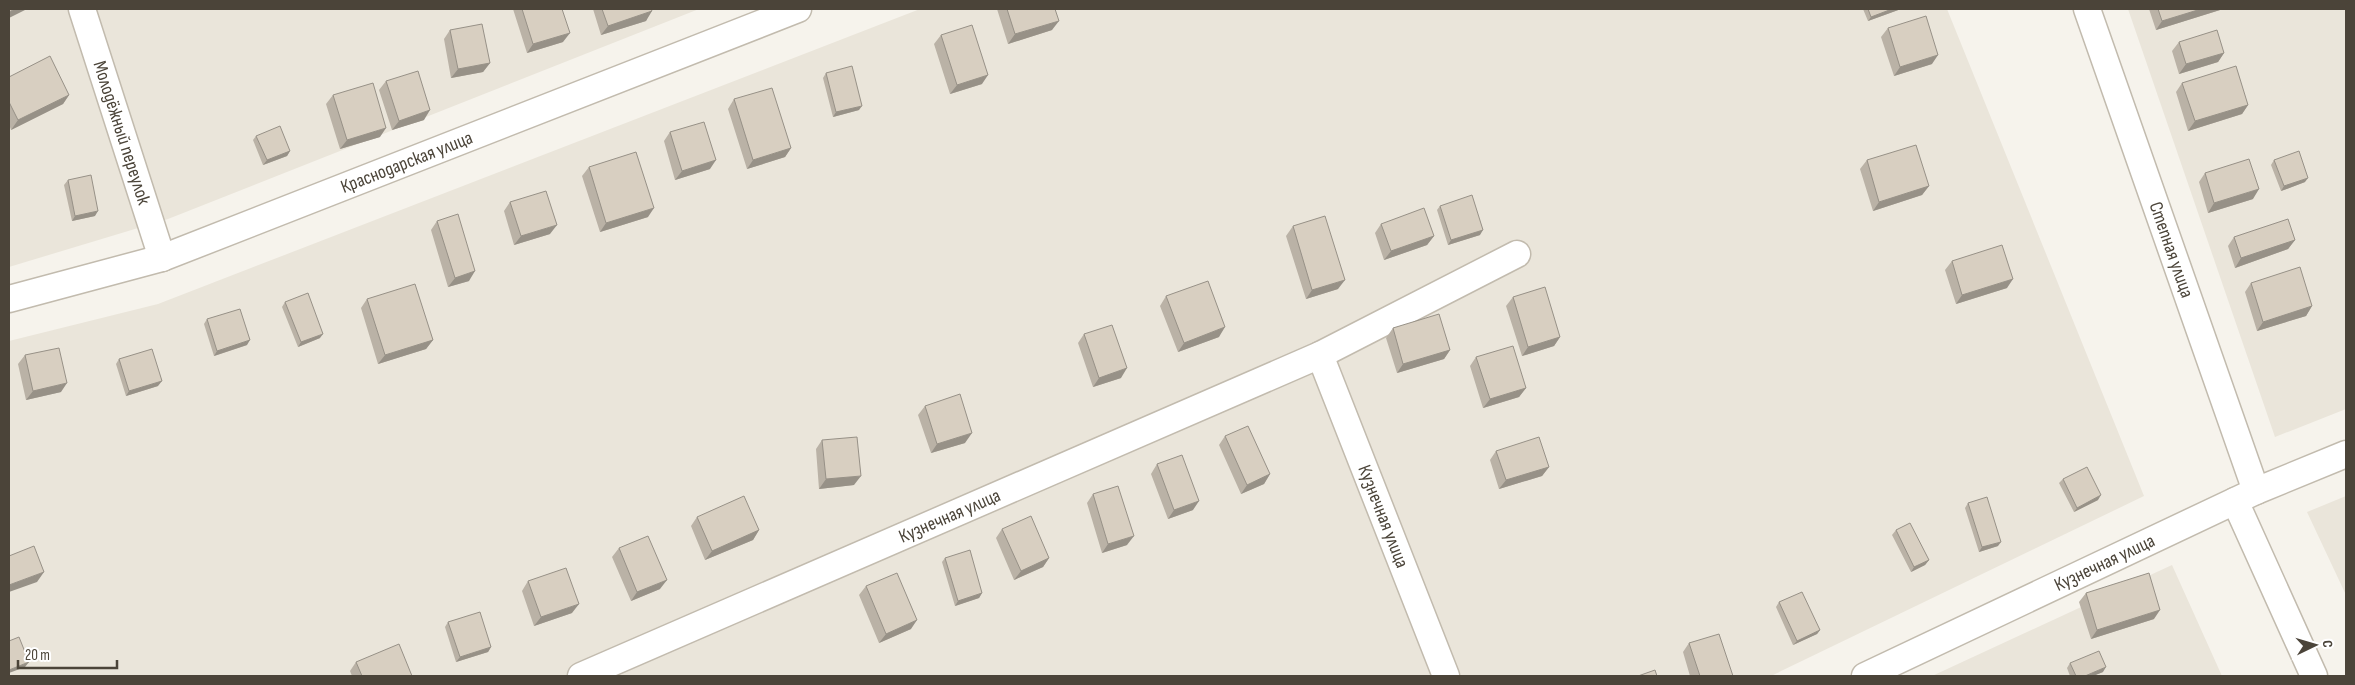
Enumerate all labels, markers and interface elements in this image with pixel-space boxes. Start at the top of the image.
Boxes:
street label: Молодёжный переулок [88,58,156,208]
street label: Краснодарская улица [337,126,476,198]
street label: Степная улица [2144,199,2199,301]
street label: Кузнечная улица [1353,462,1414,571]
street label: Кузнечная улица [895,484,1004,548]
street label: Кузнечная улица [2051,529,2158,596]
north arrow [2290,620,2340,670]
scale bar [18,638,116,670]
text: С [2319,640,2336,648]
text: 20 m [25,646,50,665]

